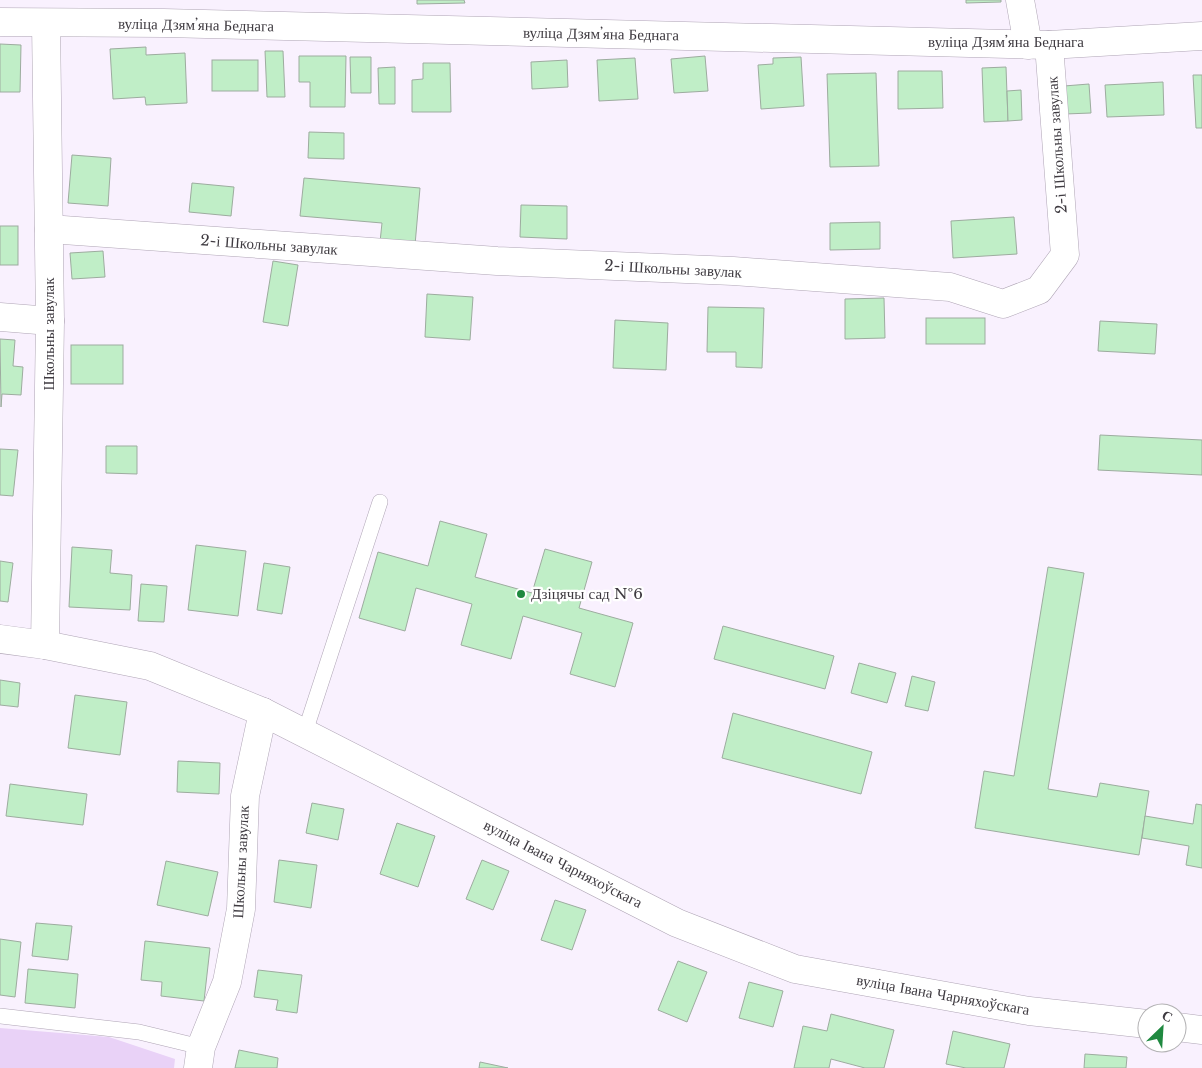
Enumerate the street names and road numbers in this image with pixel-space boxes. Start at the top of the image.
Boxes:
street label: вуліца Дзямʼяна Беднага [118,14,274,35]
street label: вуліца Дзямʼяна Беднага [523,23,679,44]
street label: вуліца Дзямʼяна Беднага [928,32,1084,51]
street label: 2-і Школьны завулак [1042,75,1071,214]
street label: 2-і Школьны завулак [200,230,339,259]
street label: 2-і Школьны завулак [604,255,743,282]
street label: Школьны завулак [39,277,58,391]
street label: Школьны завулак [228,804,253,919]
street label: вуліца Івана Чарняхоўскага [481,815,646,912]
street label: вуліца Івана Чарняхоўскага [855,970,1032,1019]

